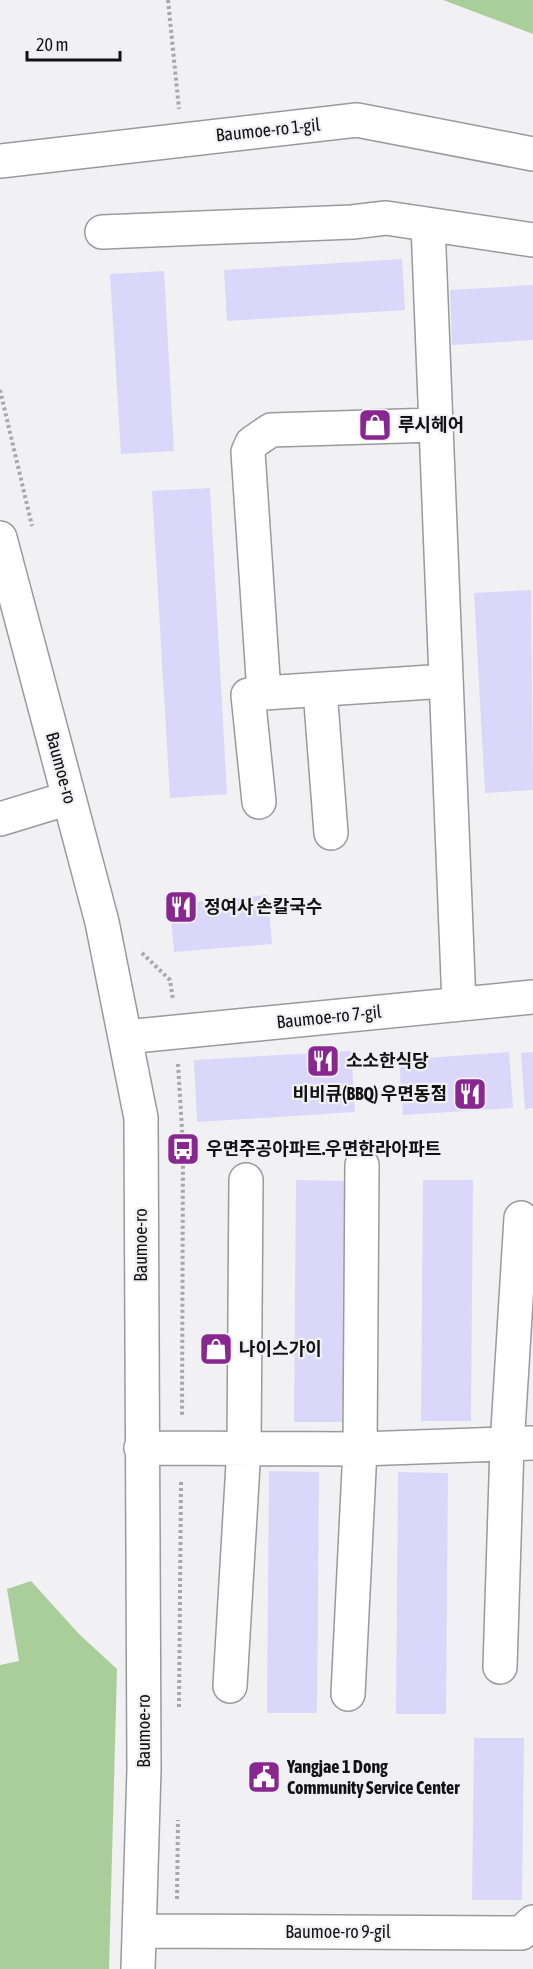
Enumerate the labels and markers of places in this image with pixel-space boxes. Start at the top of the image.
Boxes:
shop icon: 루시헤어 [357,407,393,443]
place label: 루시헤어 [398,414,464,435]
restaurant icon: 정여사 손칼국수 [163,889,199,925]
place label: 정여사 손칼국수 [204,896,322,917]
restaurant icon: 소소한식당 [305,1043,341,1079]
place label: 소소한식당 [346,1050,429,1071]
restaurant icon: 비비큐(BBQ) 우면동점 [452,1076,488,1112]
place label: 비비큐(BBQ) 우면동점 [292,1083,447,1104]
bus stop icon: 우면주공아파트.우면한라아파트 [165,1131,201,1167]
place label: 우면주공아파트.우면한라아파트 [206,1138,441,1159]
shop icon: 나이스가이 [198,1331,234,1367]
place label: 나이스가이 [239,1338,322,1359]
place label: Yangjae 1 Dong Community Service Center [286,1756,460,1798]
public building icon: Yangjae 1 Dong Community Service Center [246,1759,282,1795]

